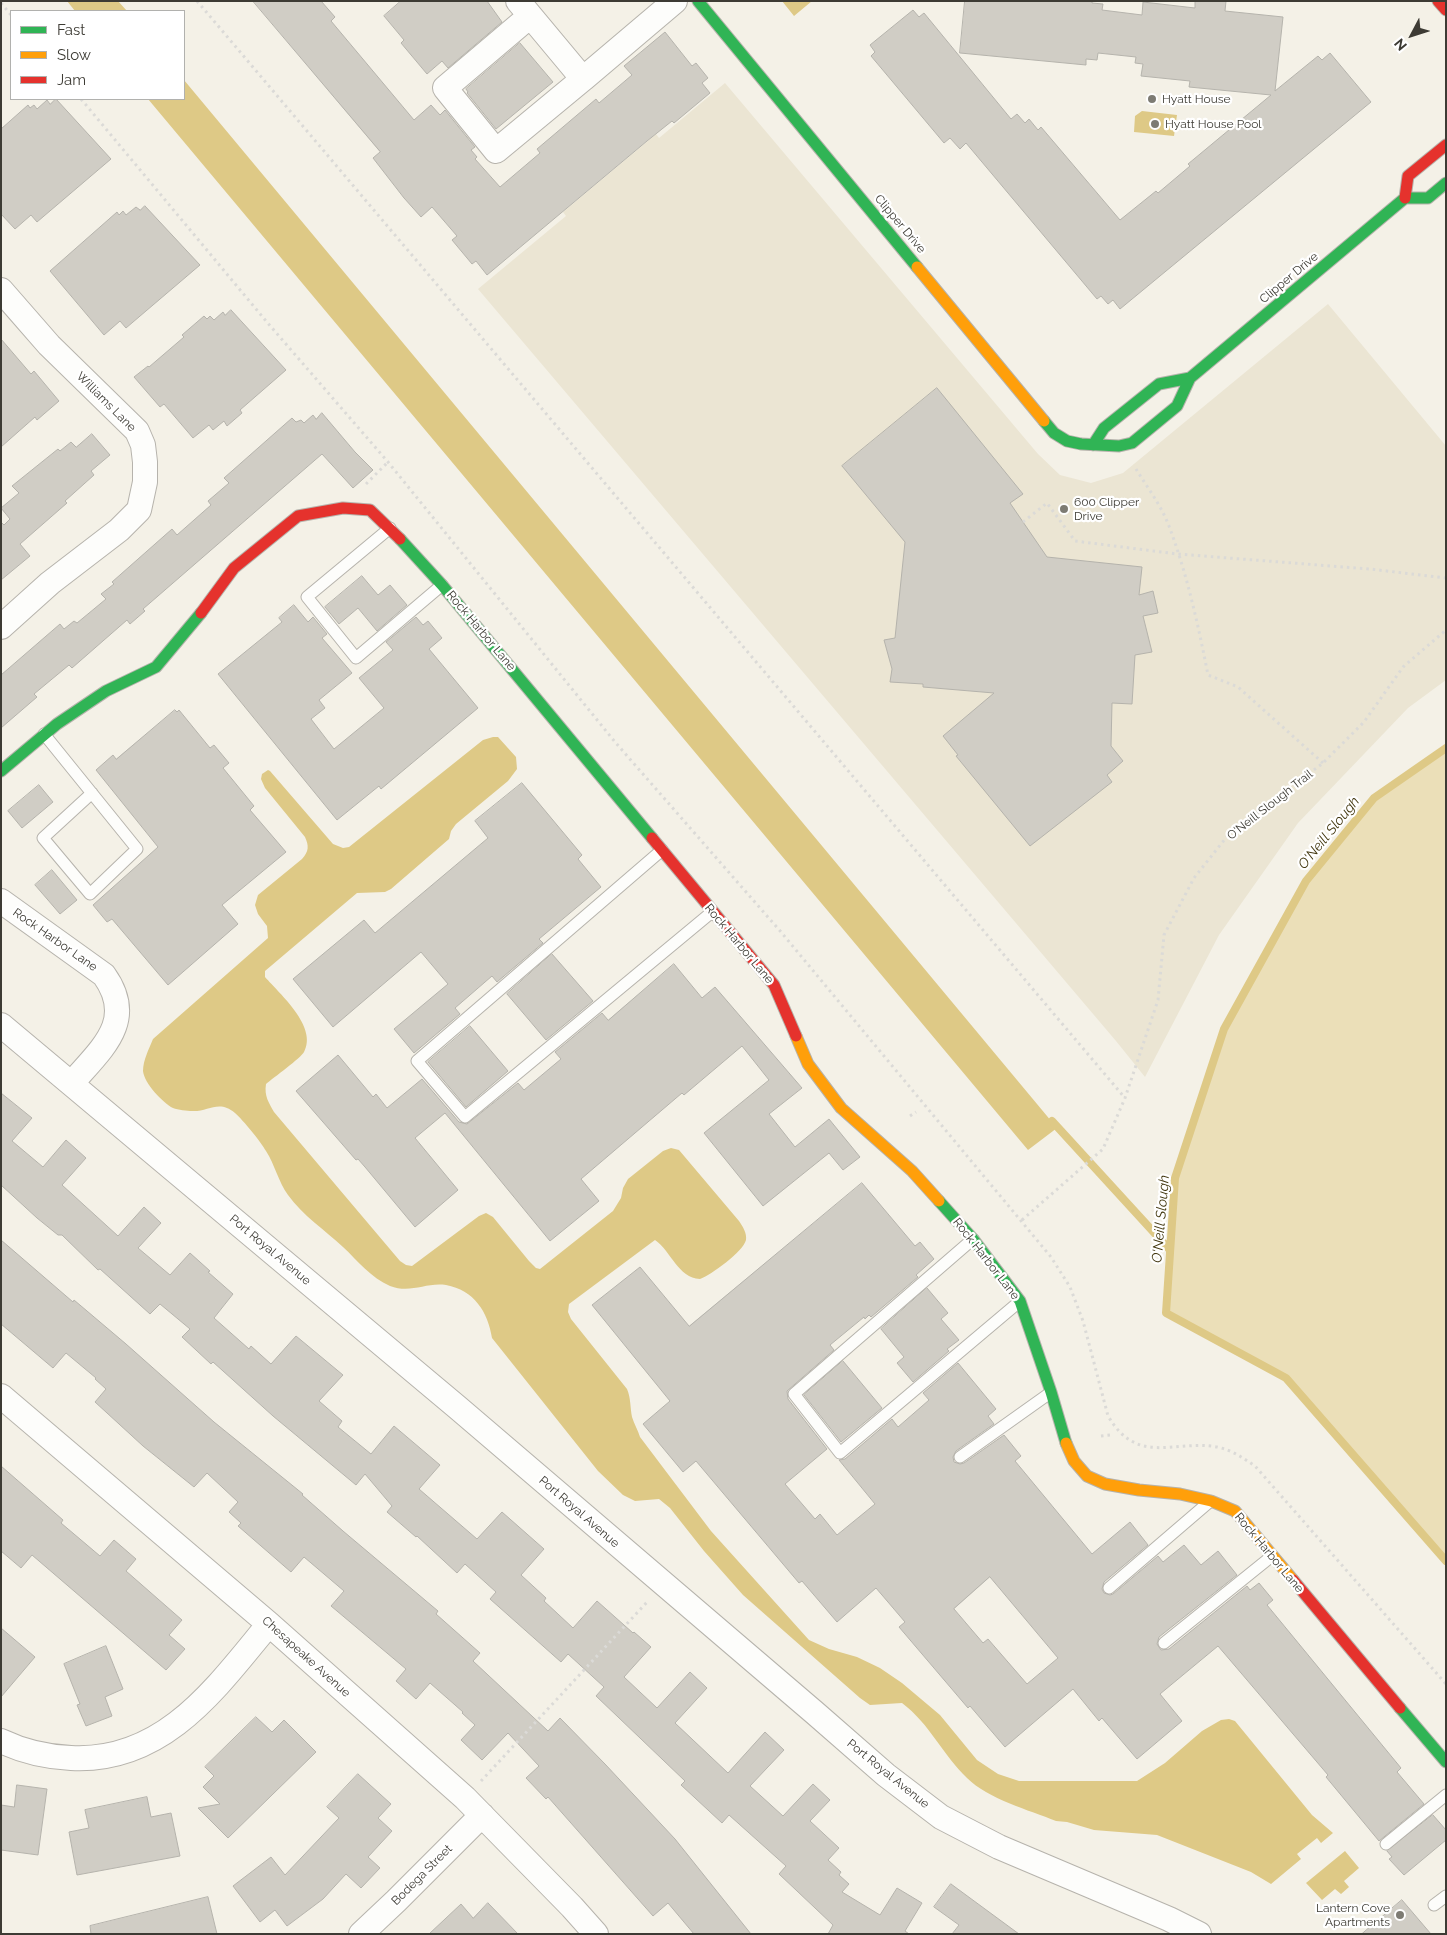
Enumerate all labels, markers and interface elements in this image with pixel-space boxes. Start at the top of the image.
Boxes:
legend [10,10,185,100]
north arrow [1387,10,1437,60]
text: Fast [57,21,85,39]
text: N [1391,35,1410,54]
text: Slow [57,46,91,64]
text: Jam [57,71,86,89]
place label: Hyatt House [1162,92,1231,106]
marker: Hyatt House [1146,93,1158,105]
place label: Hyatt House Pool [1165,117,1262,131]
marker: Hyatt House Pool [1149,118,1161,130]
street label: Clipper Drive [871,192,929,256]
street label: Clipper Drive [1257,249,1321,307]
street label: Williams Lane [73,369,139,435]
place label: 600 Clipper Drive [1074,495,1139,523]
marker: 600 Clipper Drive [1058,503,1070,515]
street label: Rock Harbor Lane [443,588,519,674]
street label: O'Neill Slough Trail [1224,767,1316,843]
water label: O'Neill Slough [1295,793,1363,873]
street label: Rock Harbor Lane [701,901,777,987]
street label: Rock Harbor Lane [10,906,100,974]
water label: O'Neill Slough [1149,1174,1173,1264]
street label: Port Royal Avenue [226,1212,314,1288]
street label: Rock Harbor Lane [950,1215,1022,1303]
street label: Port Royal Avenue [536,1473,622,1551]
street label: Rock Harbor Lane [1231,1510,1307,1596]
street label: Chesapeake Avenue [259,1614,353,1700]
street label: Port Royal Avenue [844,1736,932,1812]
street label: Bodega Street [389,1842,455,1908]
place label: Lantern Cove Apartments [1316,1901,1390,1929]
marker: Lantern Cove Apartments [1394,1909,1406,1921]

